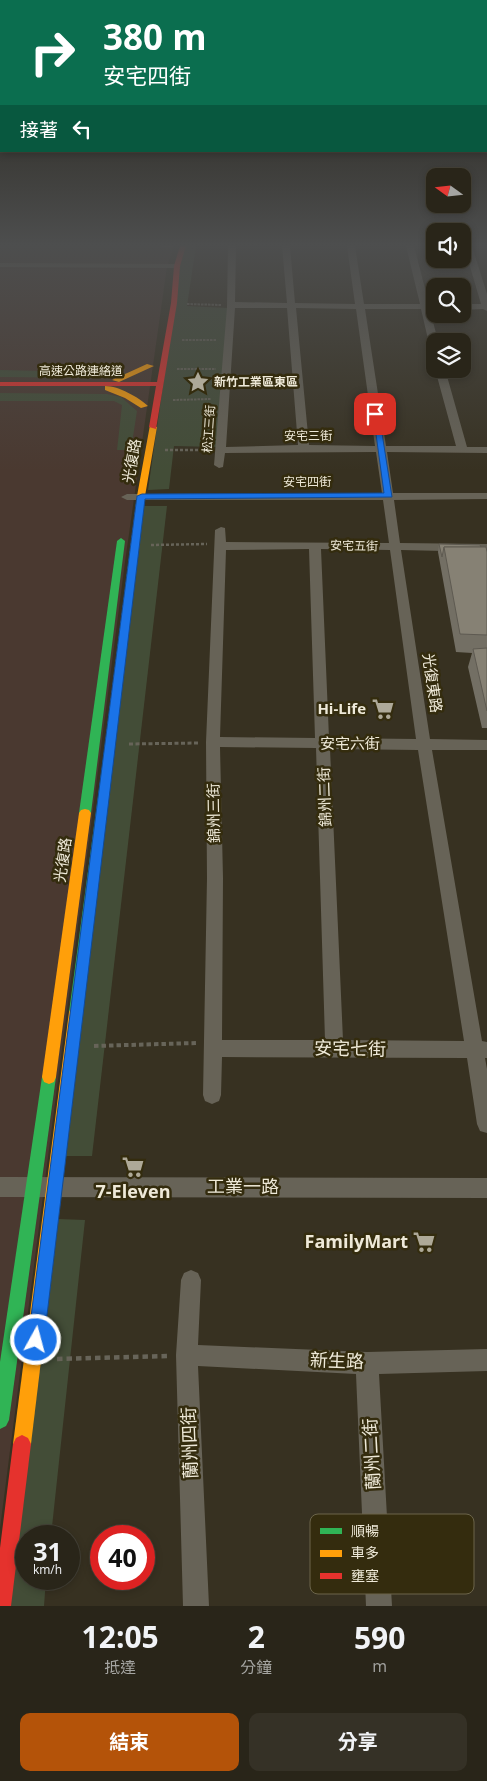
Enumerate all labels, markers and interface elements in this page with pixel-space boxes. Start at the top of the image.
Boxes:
text: 380 m [103,13,207,60]
icon: right [20,20,85,85]
text: 安宅四街 [103,60,191,90]
icon: left [68,115,96,143]
text: 接著 [20,117,58,143]
north arrow [426,168,471,212]
map controls [426,168,471,378]
button: sound [426,223,471,268]
button: search [426,278,471,323]
button: layers [426,333,471,378]
street label: 高速公路連絡道 [39,362,123,379]
place icon: 新竹工業區東區 [185,369,211,395]
place label: 新竹工業區東區 [214,373,298,390]
pin [354,393,396,435]
icon: arrive [361,400,389,428]
street label: 松江三街 [198,404,219,454]
street label: 安宅三街 [284,427,332,444]
street label: 光復路 [117,437,145,485]
street label: 安宅四街 [283,473,331,490]
street label: 安宅五街 [330,537,378,554]
street label: 光復東路 [419,652,447,714]
supermarket icon: Hi-Life [370,696,396,722]
place label: Hi-Life [317,698,366,718]
street label: 安宅六街 [320,733,380,753]
street label: 錦州二街 [313,767,335,827]
street label: 錦州三街 [202,783,224,843]
street label: 光復路 [49,836,75,884]
street label: 安宅七街 [314,1035,386,1061]
supermarket icon: 7-Eleven [120,1154,146,1180]
street label: 工業一路 [207,1174,279,1198]
place label: 7-Eleven [96,1179,171,1203]
place label: FamilyMart [305,1229,408,1253]
supermarket icon: FamilyMart [411,1229,437,1255]
position arrow [9,1313,61,1365]
street label: 新生路 [310,1347,364,1373]
street label: 蘭州四街 [176,1407,202,1479]
street label: 蘭州二街 [357,1417,385,1491]
legend [310,1514,474,1594]
text: 順暢 [351,1521,379,1540]
speed limit sign: 40 [90,1525,155,1590]
text: 31 [33,1534,62,1568]
text: 車多 [351,1543,379,1562]
text: km/h [33,1561,62,1578]
text: 壅塞 [351,1566,379,1585]
text: 12:05 [82,1616,159,1657]
text: 2 [248,1616,265,1657]
text: 590 [354,1617,405,1658]
text: m [372,1655,387,1677]
text: 抵達 [104,1656,136,1678]
text: 分鐘 [240,1656,272,1678]
button: 結束 [20,1713,239,1771]
button: 分享 [249,1713,467,1771]

